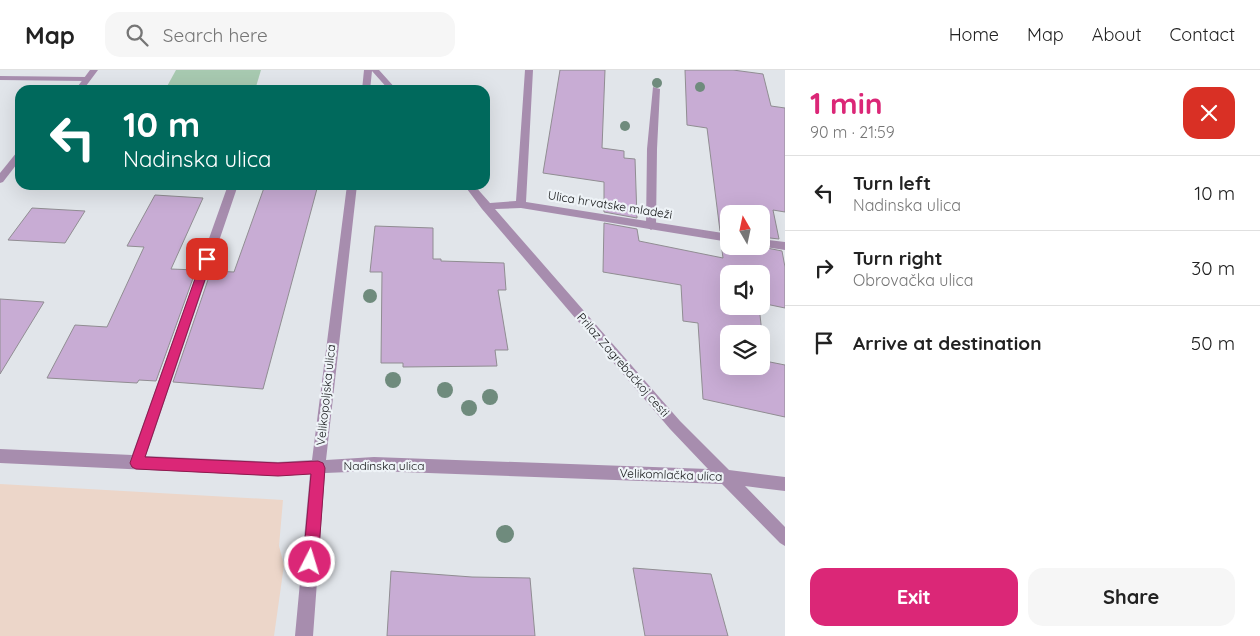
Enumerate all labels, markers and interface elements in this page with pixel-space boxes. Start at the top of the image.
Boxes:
search box [105,12,455,57]
text: Map [25,20,75,50]
icon: search [123,21,151,49]
text: Search here [163,23,268,47]
text: Home [949,23,999,46]
text: Map [1027,23,1064,46]
text: About [1092,23,1142,46]
text: Contact [1170,23,1235,46]
text: 1 min [810,84,883,122]
button: close [1183,87,1235,139]
text: 10 m [123,102,200,146]
icon: left [40,105,105,170]
text: 90 m · 21:59 [810,122,895,142]
text: Nadinska ulica [123,145,271,173]
text: Turn left [853,171,931,195]
icon: left [810,179,838,207]
text: 10 m [1194,181,1235,205]
street label: Ulica hrvatske mladeži [547,187,673,222]
text: Nadinska ulica [853,195,961,215]
north arrow [720,205,770,255]
map controls [720,205,770,375]
pin [186,238,228,280]
icon: arrive [193,245,221,273]
text: Turn right [853,246,942,270]
icon: right [810,254,838,282]
text: 30 m [1191,256,1235,280]
button: sound [720,265,770,315]
text: Obrovačka ulica [853,270,974,290]
street label: Prilaz Zagrebačkoj cesti [574,310,673,420]
button: layers [720,325,770,375]
icon: arrive [810,329,838,357]
text: Arrive at destination [853,331,1042,355]
text: 50 m [1191,331,1235,355]
street label: Velikopoljska ulica [313,344,338,446]
street label: Nadinska ulica [344,458,424,473]
street label: Velikomlačka ulica [619,465,723,484]
position arrow [283,535,335,587]
button: Exit [810,568,1018,626]
button: Share [1028,568,1235,626]

